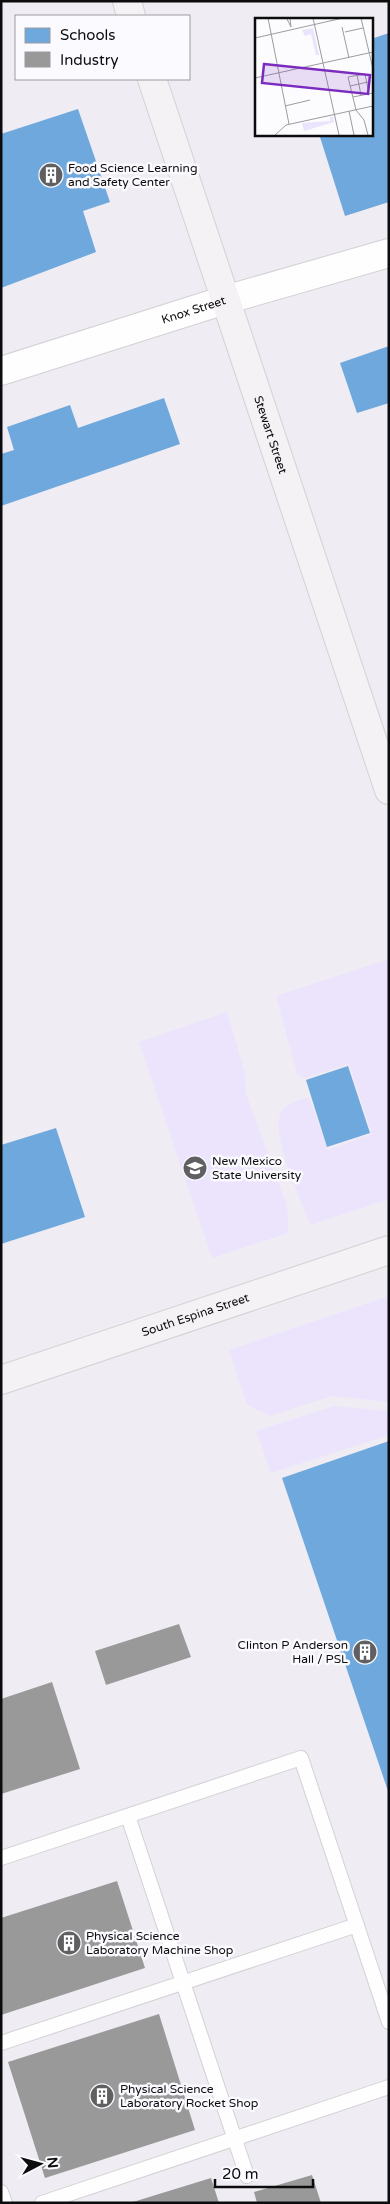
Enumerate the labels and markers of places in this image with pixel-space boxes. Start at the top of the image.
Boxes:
place label: Food Science Learning and Safety Center [68,161,197,189]
building icon: Food Science Learning and Safety Center [38,162,64,188]
place label: New Mexico State University [212,1154,302,1182]
school or university icon: New Mexico State University [182,1155,208,1181]
place label: Clinton P Anderson Hall / PSL [238,1638,348,1666]
building icon: Clinton P Anderson Hall / PSL [352,1639,378,1665]
place label: Physical Science Laboratory Machine Shop [86,1929,233,1957]
building icon: Physical Science Laboratory Machine Shop [56,1930,82,1956]
place label: Physical Science Laboratory Rocket Shop [120,2082,258,2110]
building icon: Physical Science Laboratory Rocket Shop [89,2083,115,2109]

